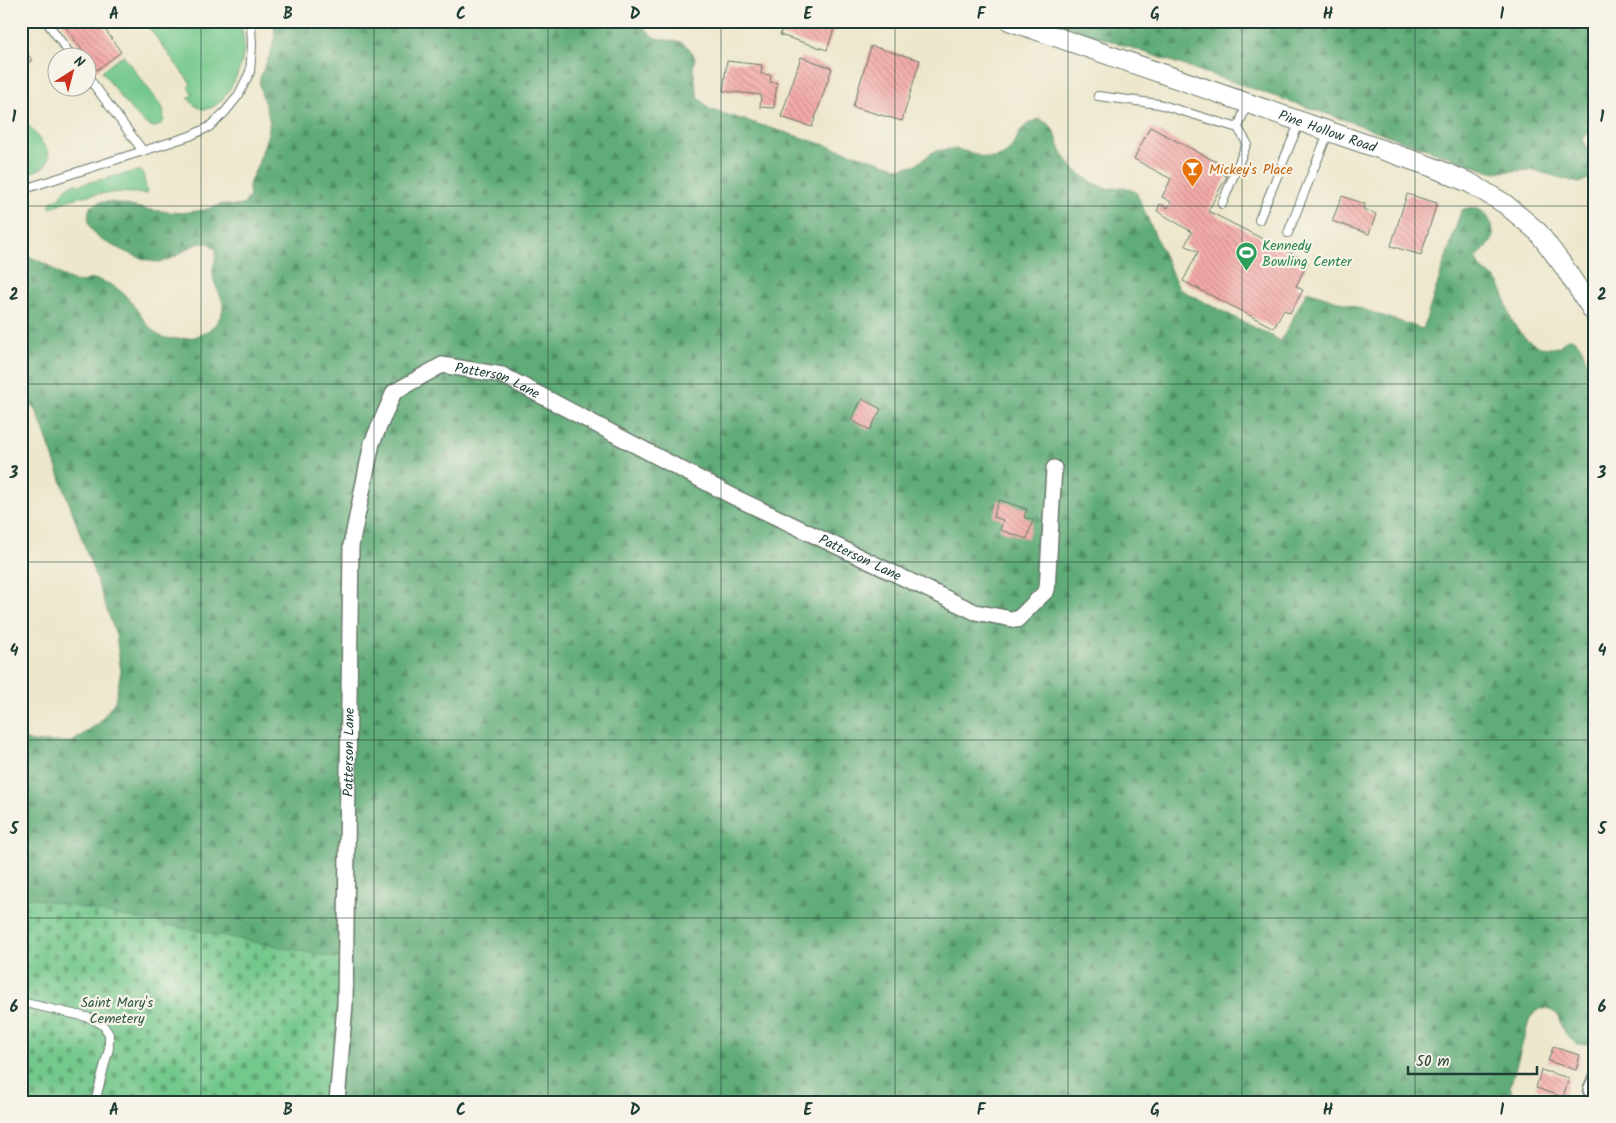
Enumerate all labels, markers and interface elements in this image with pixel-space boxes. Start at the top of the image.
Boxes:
text: A [109,2,119,27]
text: B [283,2,293,27]
text: C [456,2,466,27]
text: D [630,2,641,27]
text: E [804,2,814,27]
text: F [977,2,987,27]
text: G [1150,2,1160,27]
text: H [1323,2,1333,27]
text: I [1500,2,1505,27]
north arrow [48,48,98,98]
text: N [69,51,89,74]
text: 1 [12,105,17,130]
street label: Pine Hollow Road [1275,105,1380,159]
text: 1 [1600,105,1605,130]
bar icon: Mickey's Place [1181,157,1205,188]
place label: Mickey's Place [1209,159,1293,181]
place label: Kennedy Bowling Center [1262,235,1353,273]
sports icon: Kennedy Bowling Center [1234,241,1258,272]
text: 2 [9,283,19,308]
text: 2 [1597,283,1607,308]
street label: Patterson Lane [453,357,544,405]
text: 3 [9,461,19,486]
text: 3 [1597,461,1607,486]
street label: Patterson Lane [815,529,906,588]
text: 4 [10,639,19,664]
text: 4 [1598,639,1607,664]
street label: Patterson Lane [338,707,361,797]
text: 5 [9,817,20,842]
text: 5 [1597,817,1608,842]
park label: Saint Mary's Cemetery [81,992,153,1030]
text: 6 [10,995,19,1020]
text: 6 [1598,995,1607,1020]
scale bar [1408,1043,1537,1075]
text: 50 m [1416,1050,1450,1074]
text: A [109,1098,119,1123]
text: B [283,1098,293,1123]
text: C [456,1098,466,1123]
text: D [630,1098,641,1123]
text: E [804,1098,814,1123]
text: F [977,1098,987,1123]
text: G [1150,1098,1160,1123]
text: H [1323,1098,1333,1123]
text: I [1500,1098,1505,1123]

